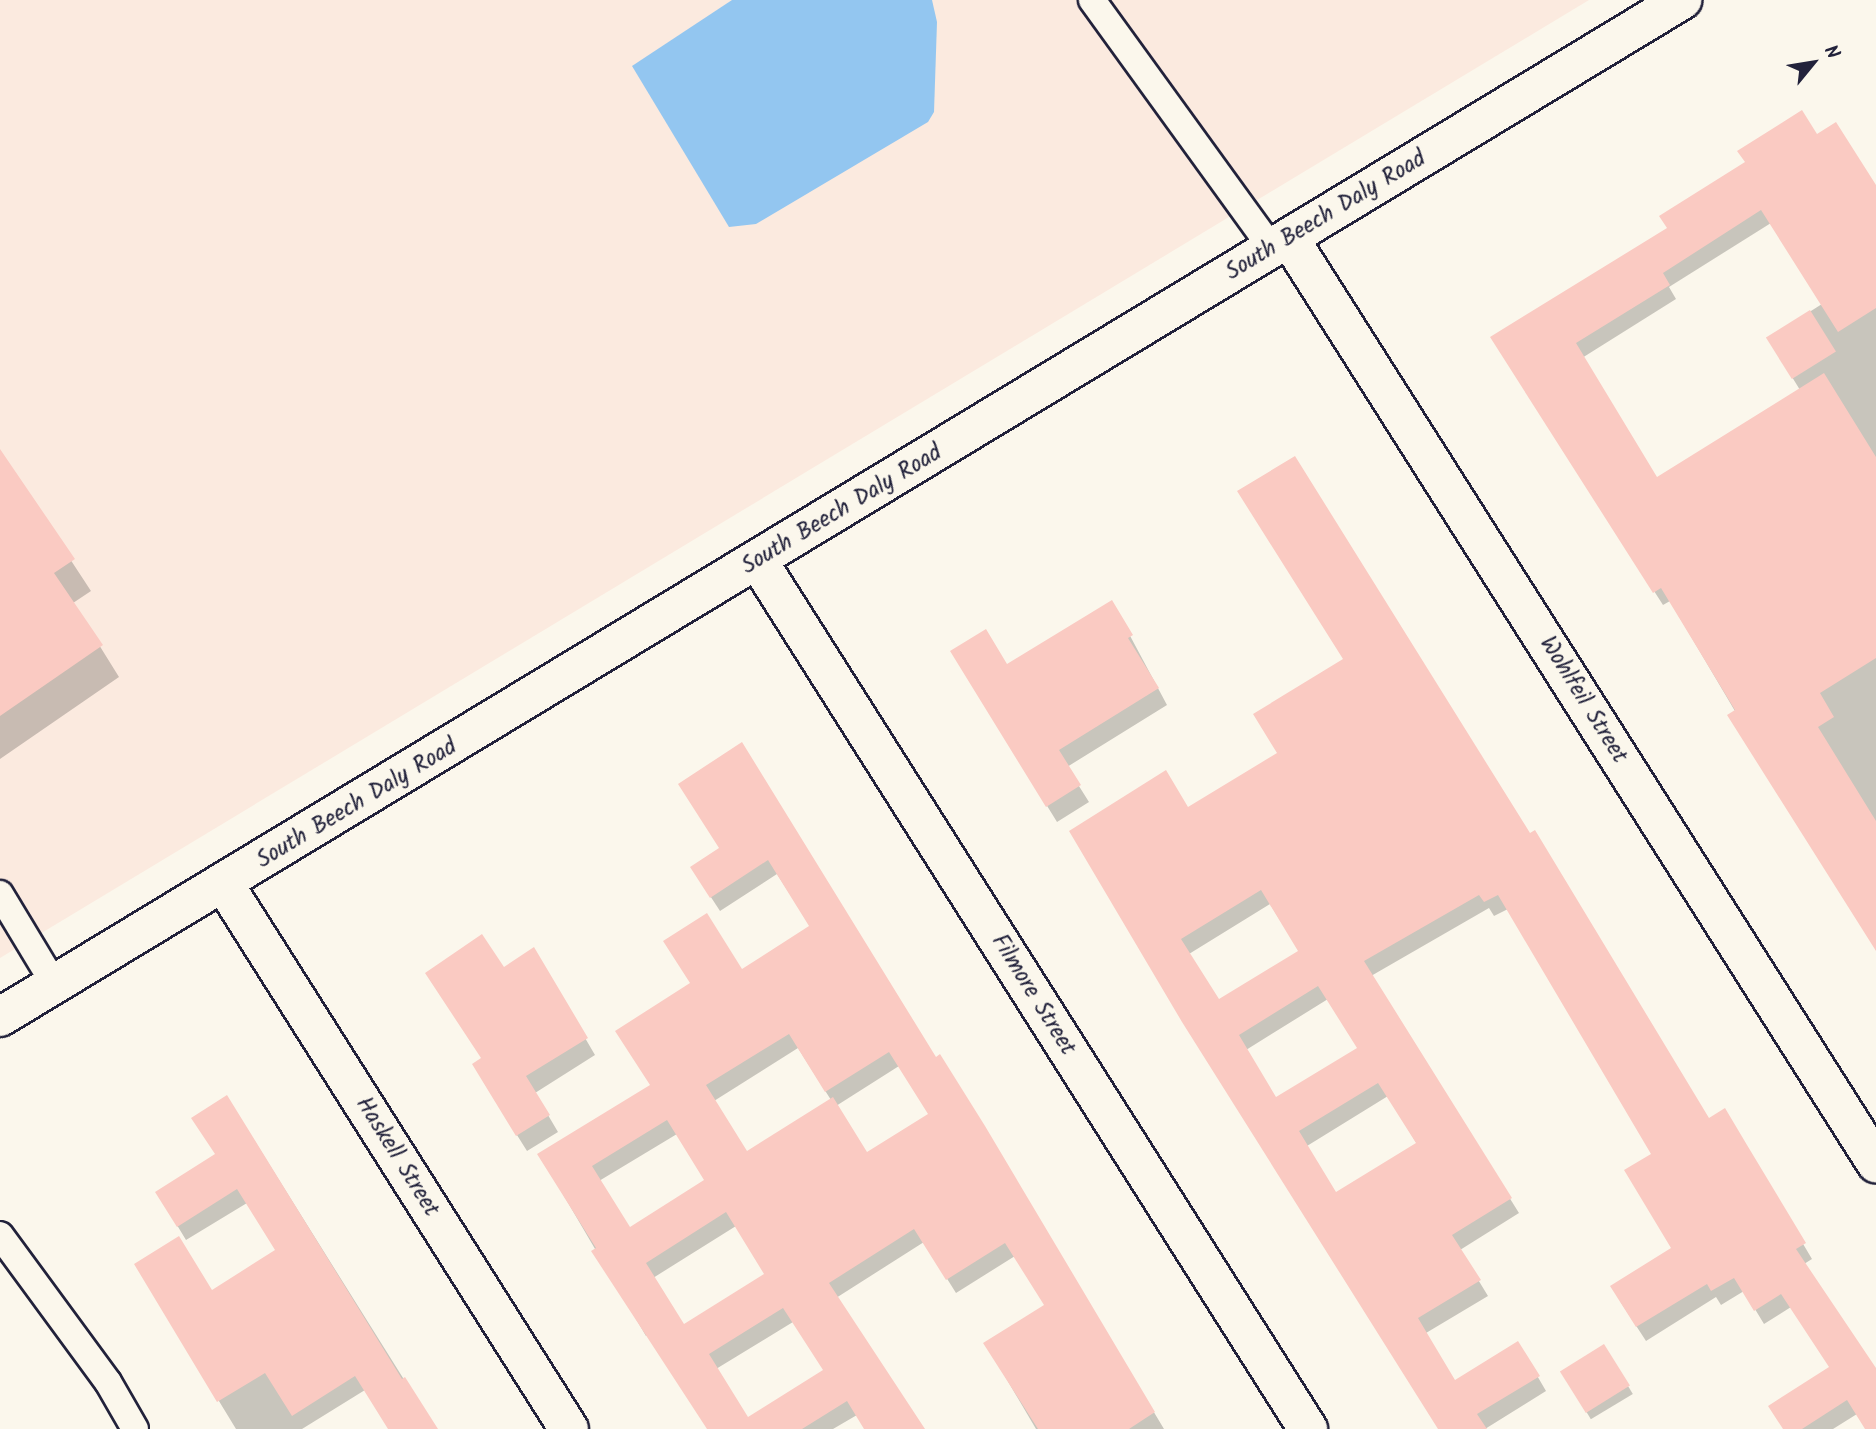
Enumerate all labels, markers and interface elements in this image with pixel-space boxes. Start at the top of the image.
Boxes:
north arrow [1778,28,1848,98]
text: N [1815,40,1847,65]
street label: South Beech Daly Road [1221,145,1431,287]
street label: South Beech Daly Road [737,439,947,581]
street label: Wohlfeil Street [1533,632,1633,768]
street label: South Beech Daly Road [252,733,462,875]
street label: Filmore Street [985,929,1081,1061]
street label: Haskell Street [349,1092,445,1222]

